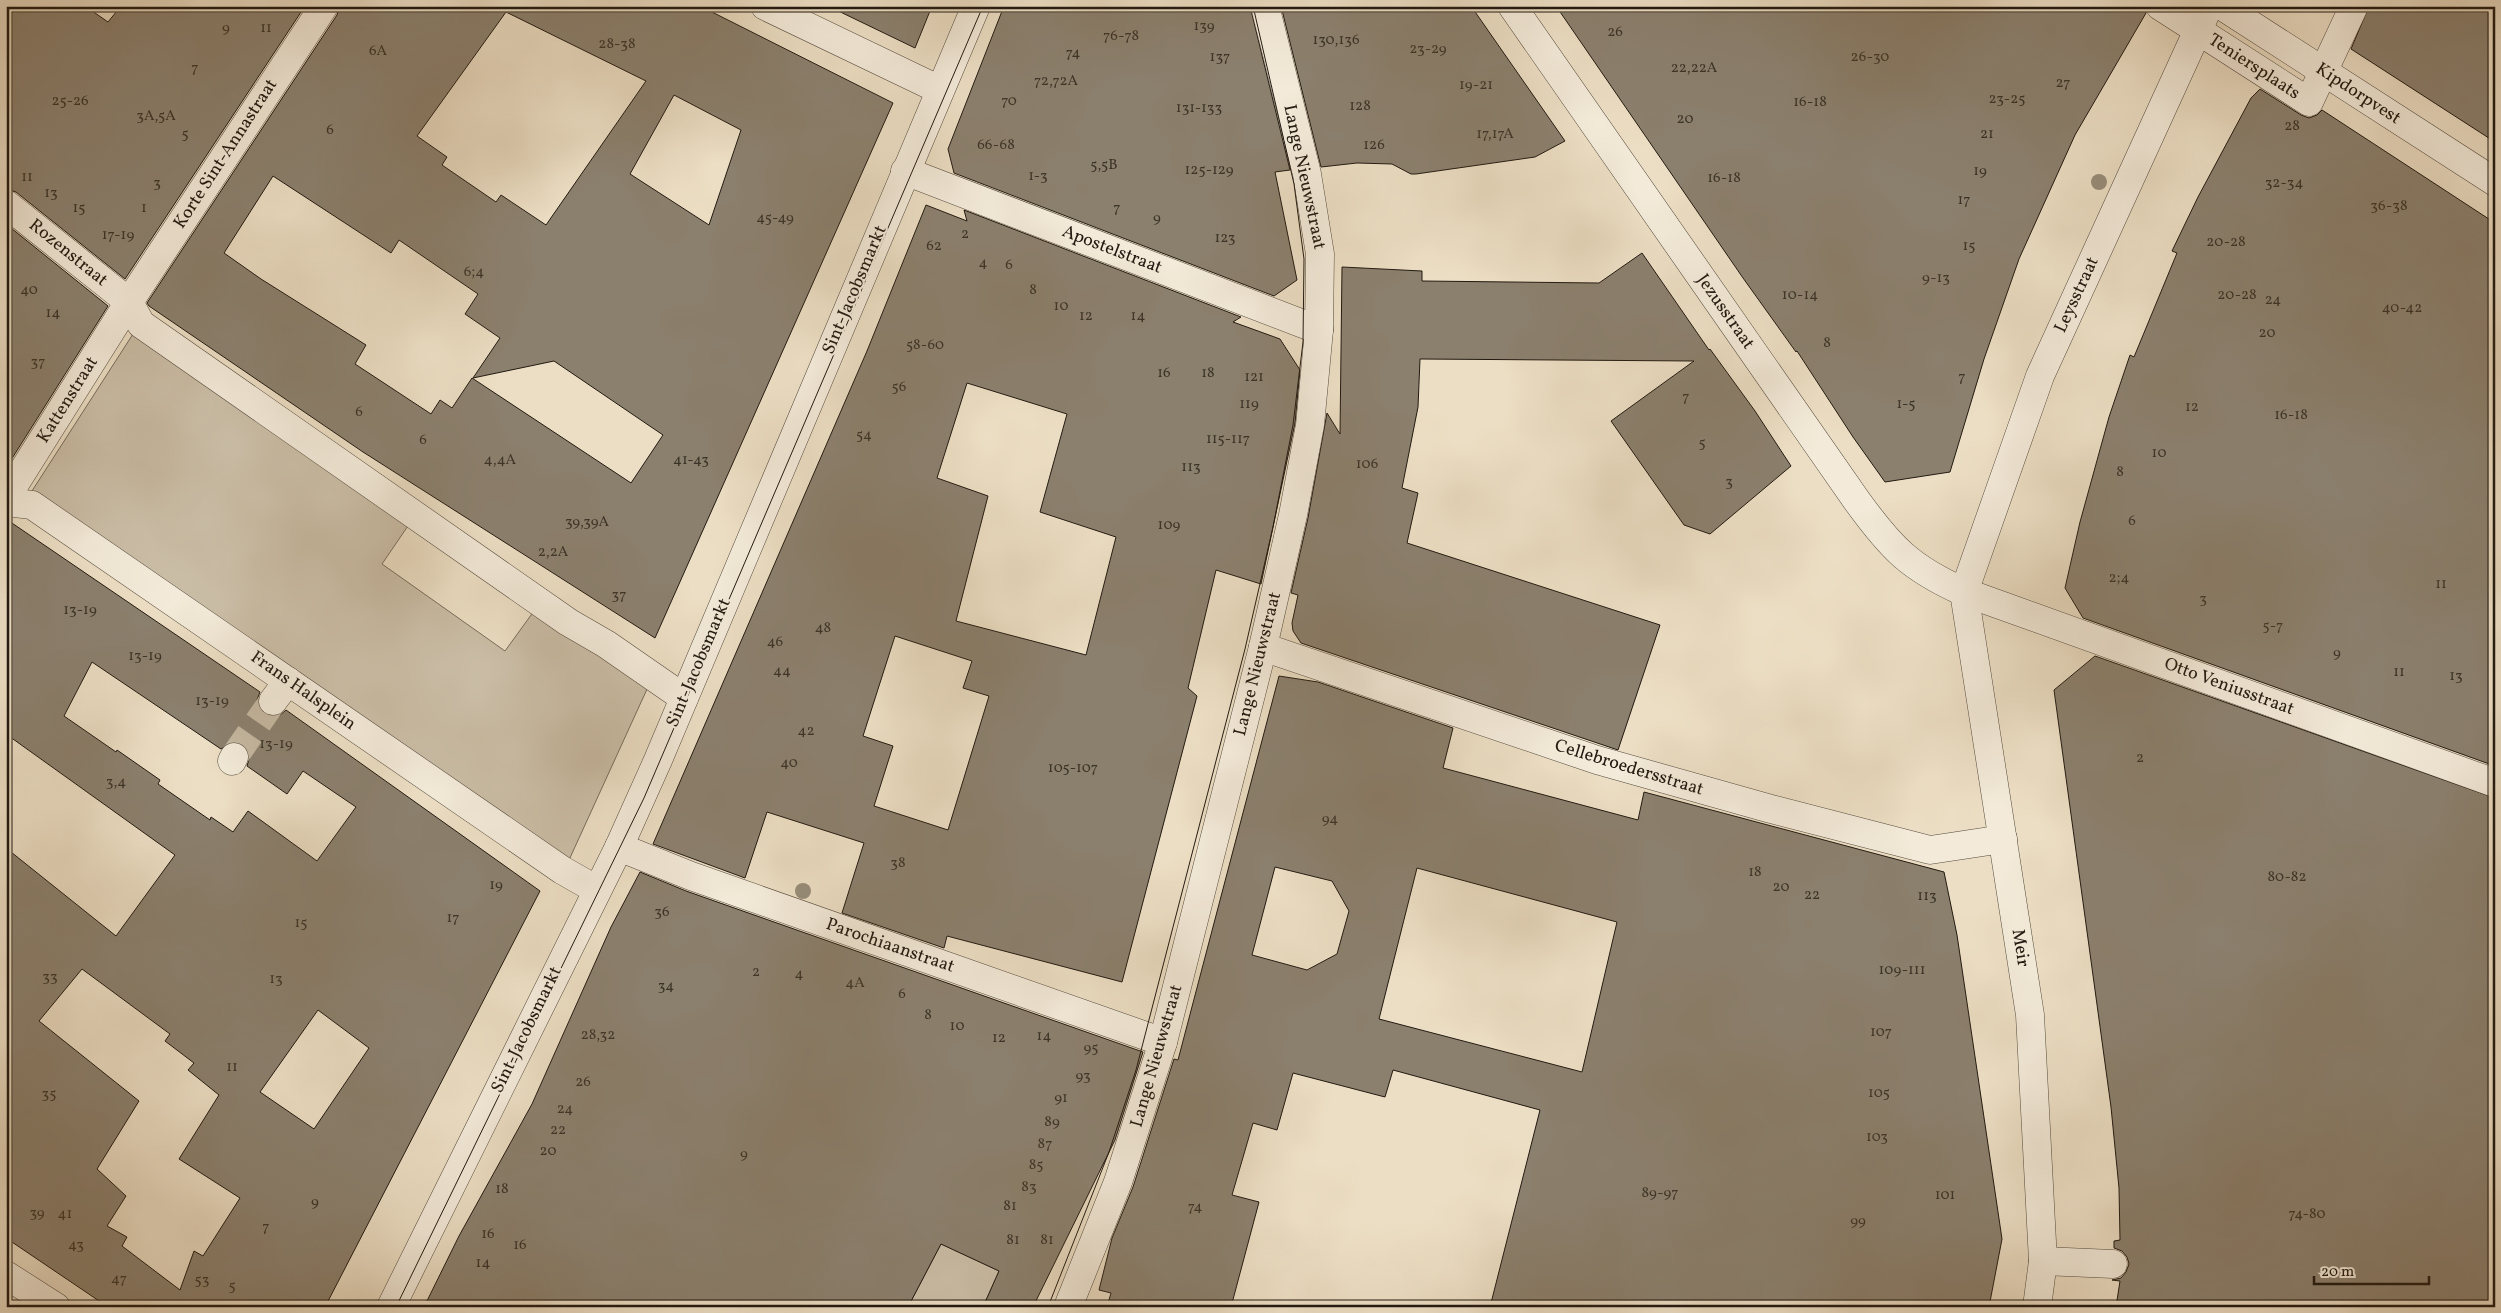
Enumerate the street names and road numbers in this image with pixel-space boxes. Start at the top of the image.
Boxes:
street label: Teniersplaats [2203,28,2305,106]
street label: Kipdorpvest [2310,57,2406,131]
street label: Korte Sint-Annastraat [168,74,284,234]
street label: Lange Nieuwstraat [1276,102,1332,252]
street label: Rozenstraat [23,213,113,293]
street label: Apostelstraat [1058,219,1166,281]
street label: Sint-Jacobsmarkt [817,222,893,358]
street label: Leysstraat [2048,253,2106,337]
street label: Jezusstraat [1690,269,1760,355]
street label: Kattenstraat [31,352,105,448]
street label: Lange Nieuwstraat [1228,589,1288,739]
street label: Sint-Jacobsmarkt [661,595,737,731]
street label: Frans Halsplein [245,645,361,737]
street label: Otto Veniusstraat [2160,652,2298,722]
street label: Cellebroedersstraat [1551,733,1707,803]
street label: Parochiaanstraat [822,912,958,980]
street label: Meir [2005,927,2035,969]
street label: Sint-Jacobsmarkt [486,962,568,1098]
street label: Lange Nieuwstraat [1125,982,1189,1130]

